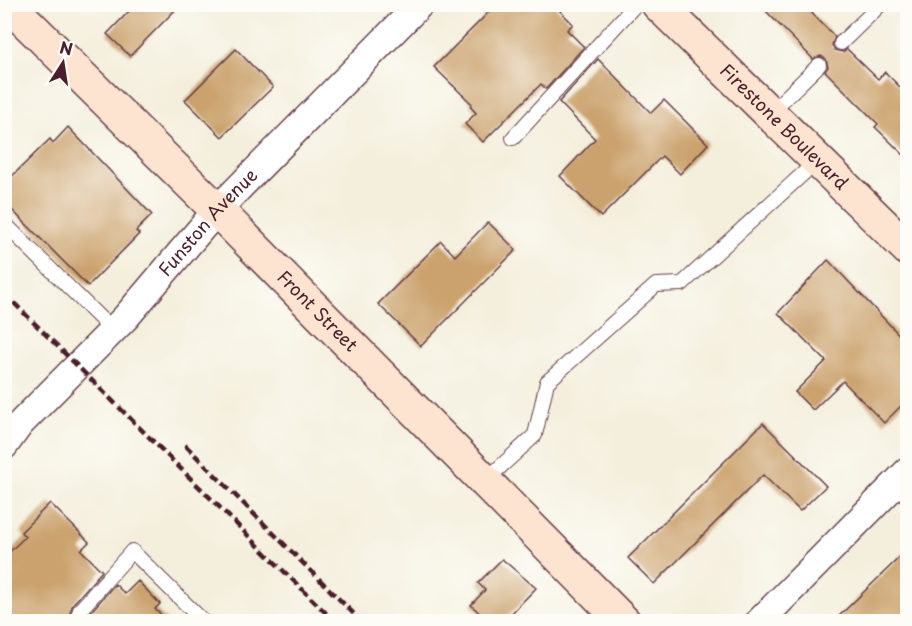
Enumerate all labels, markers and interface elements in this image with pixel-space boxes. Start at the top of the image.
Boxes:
north arrow [33,33,93,93]
text: N [58,34,75,60]
street label: Firestone Boulevard [714,57,855,195]
street label: Funston Avenue [151,161,263,282]
street label: Front Street [272,263,365,357]

